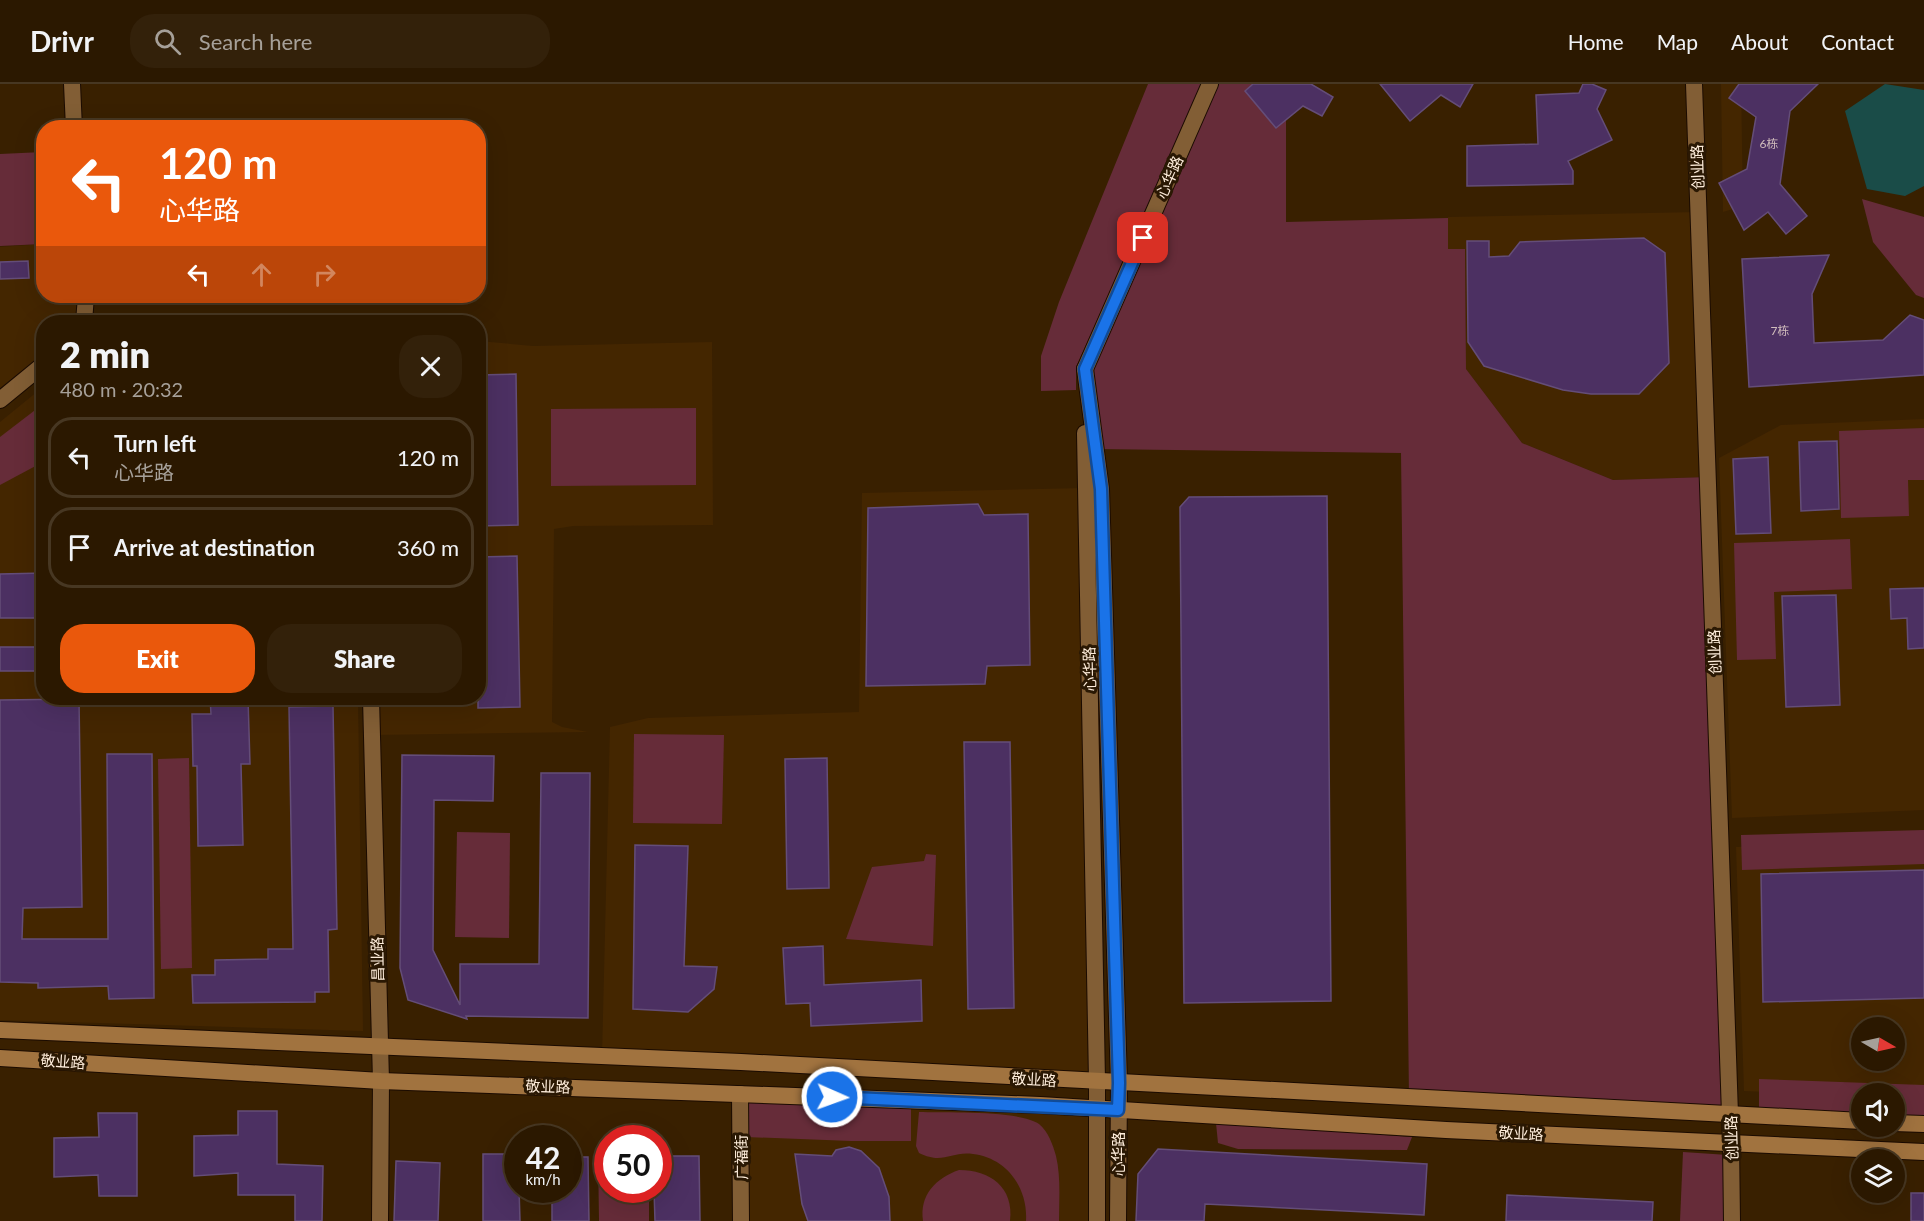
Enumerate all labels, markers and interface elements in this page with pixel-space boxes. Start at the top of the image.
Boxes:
search box [130,14,550,68]
text: Drivr [30,24,94,58]
icon: search [151,25,184,58]
text: Search here [199,28,312,55]
text: Home [1568,29,1624,54]
text: Map [1657,29,1698,54]
text: About [1731,29,1788,54]
text: Contact [1821,29,1894,54]
house number: 6栋 [1760,136,1778,151]
text: 120 m [159,138,277,188]
icon: left [60,144,138,222]
street label: 创业路 [1687,144,1707,190]
street label: 心华路 [1152,153,1186,201]
text: 心华路 [159,193,240,226]
pin [1117,212,1168,263]
icon: arrive [1126,221,1159,254]
icon: left [182,258,215,291]
icon: ahead [245,258,278,291]
icon: right [308,258,341,291]
house number: 7栋 [1771,323,1789,338]
text: 2 min [60,332,150,376]
button: close [399,335,462,398]
text: 480 m · 20:32 [60,377,183,401]
text: Turn left [114,430,196,457]
icon: left [63,441,96,474]
text: 120 m [397,444,459,471]
text: 心华路 [114,460,174,484]
icon: arrive [63,531,96,564]
text: Arrive at destination [114,534,315,561]
text: 360 m [397,534,459,561]
button: Exit [60,624,255,693]
button: Share [267,624,462,693]
street label: 创业路 [1704,629,1724,675]
street label: 心华路 [1080,646,1098,692]
street label: 昌业路 [368,936,386,982]
north arrow [1851,1017,1905,1071]
map controls [1851,1017,1905,1203]
street label: 敬业路 [40,1050,86,1072]
position arrow [800,1065,864,1129]
street label: 敬业路 [1011,1069,1057,1089]
street label: 敬业路 [525,1076,571,1096]
button: sound [1851,1083,1905,1137]
street label: 创业路 [1721,1115,1741,1161]
street label: 敬业路 [1498,1123,1544,1143]
speed limit sign: 50 [594,1125,672,1203]
street label: 心华路 [1109,1131,1127,1177]
street label: 广福街 [732,1134,750,1180]
text: 42 [526,1139,560,1175]
button: layers [1851,1149,1905,1203]
text: km/h [525,1170,561,1188]

